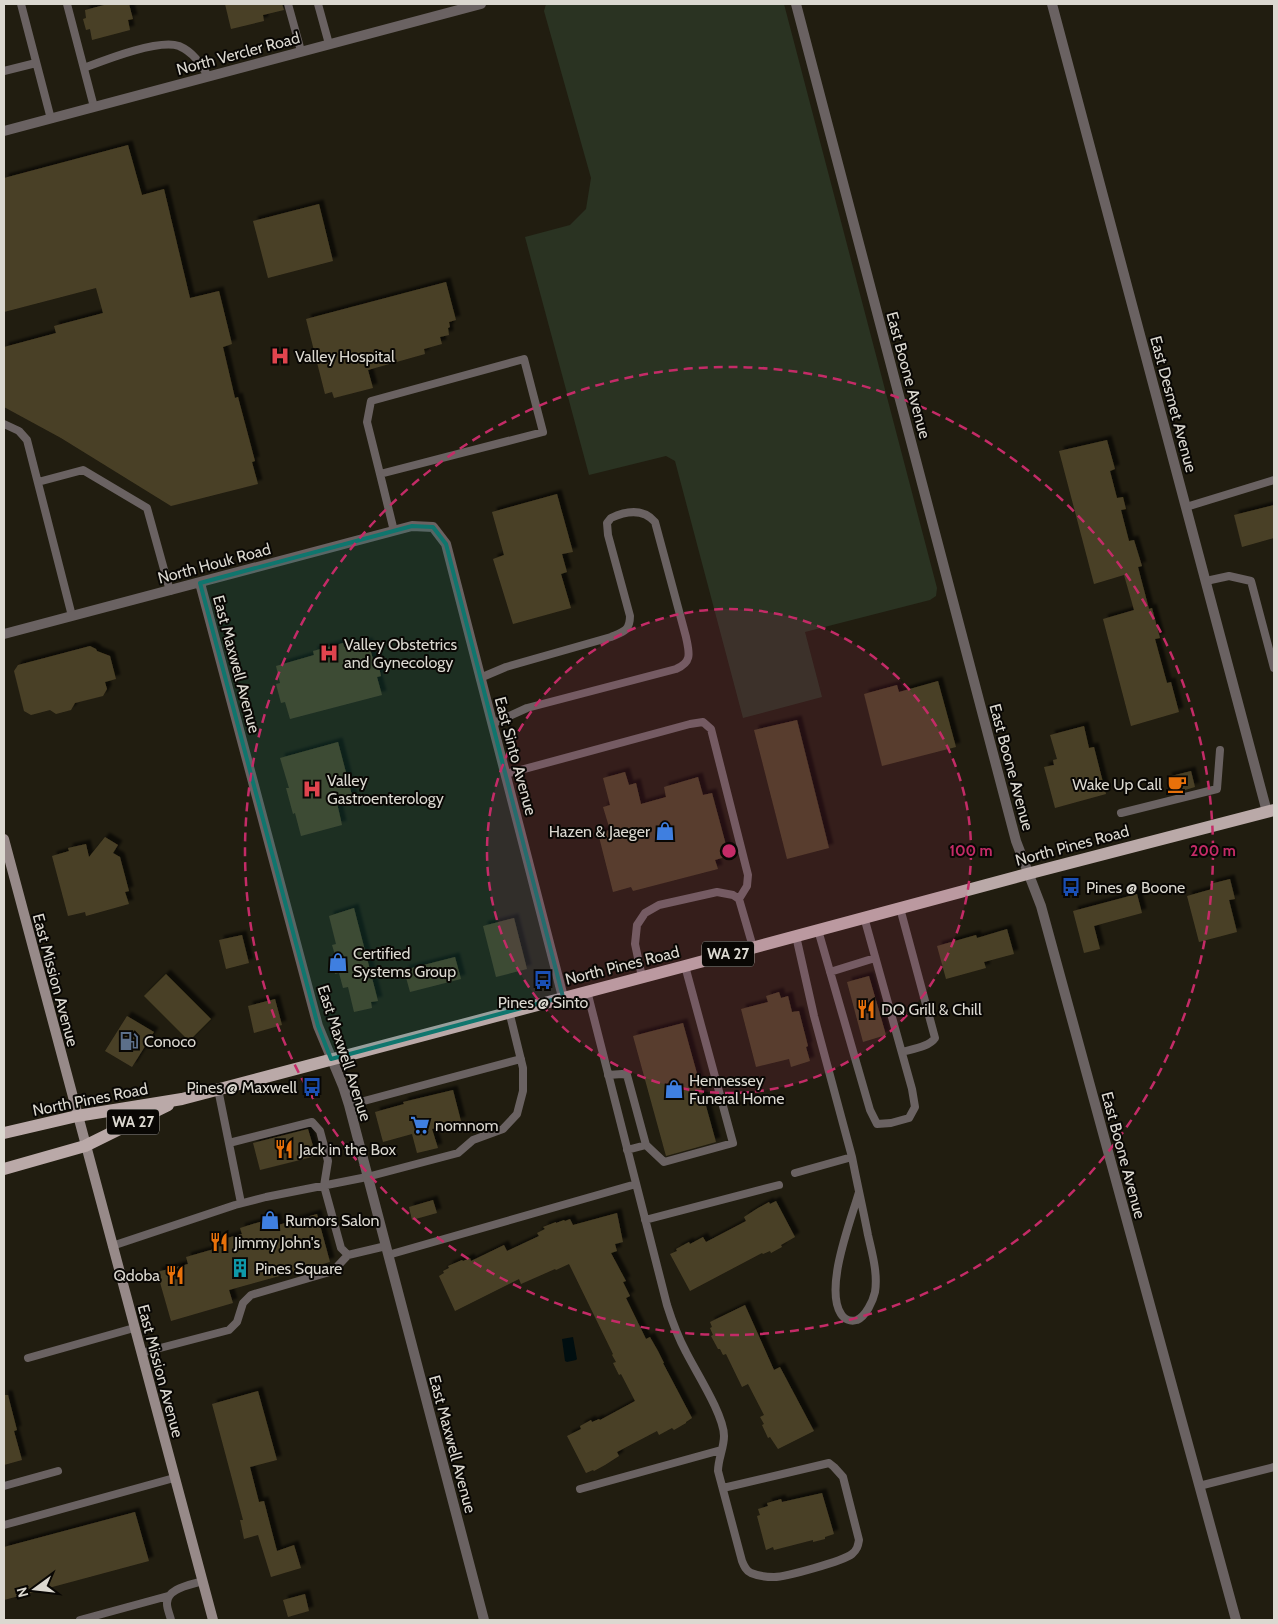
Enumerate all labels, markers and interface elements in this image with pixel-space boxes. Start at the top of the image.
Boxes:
street label: North Vercler Road [174,28,302,79]
street label: East Boone Avenue [882,310,935,441]
street label: East Desmet Avenue [1146,334,1201,474]
hospital icon: Valley Hospital [269,345,291,367]
place label: Valley Hospital [295,347,395,366]
street label: North Houk Road [156,539,273,588]
street label: East Maxwell Avenue [209,593,264,735]
place label: Valley Obstetrics and Gynecology [344,635,457,672]
hospital icon: Valley Obstetrics and Gynecology [318,642,340,664]
street label: East Sinto Avenue [491,695,540,818]
street label: East Boone Avenue [985,702,1038,833]
place label: Valley Gastroenterology [327,771,444,808]
cafe icon: Wake Up Call [1166,773,1188,795]
place label: Wake Up Call [1072,775,1162,794]
hospital icon: Valley Gastroenterology [301,778,323,800]
shop icon: Hazen & Jaeger [654,820,676,842]
street label: North Pines Road [1013,821,1131,870]
place label: Hazen & Jaeger [549,822,651,841]
centre of rings [720,842,738,860]
text: 100 m [949,842,993,860]
text: 200 m [1190,842,1236,860]
bus stop icon: Pines @ Boone [1060,876,1082,898]
place label: Pines @ Boone [1086,878,1185,897]
street label: East Mission Avenue [29,911,82,1049]
street label: North Pines Road [563,942,681,989]
road number: WA 27 [702,942,754,966]
place label: Certified Systems Group [353,944,456,981]
shop icon: Certified Systems Group [327,951,349,973]
bus stop icon: Pines @ Sinto [532,969,554,991]
street label: East Maxwell Avenue [314,983,375,1124]
place label: Pines @ Sinto [498,993,589,1012]
restaurant icon: DQ Grill & Chill [855,998,877,1020]
place label: DQ Grill & Chill [881,1000,982,1019]
fuel station icon: Conoco [118,1030,140,1052]
place label: Conoco [144,1032,196,1051]
place label: Hennessey Funeral Home [689,1071,784,1108]
bus stop icon: Pines @ Maxwell [301,1076,323,1098]
place label: Pines @ Maxwell [187,1078,297,1097]
shop icon: Hennessey Funeral Home [663,1078,685,1100]
street label: North Pines Road [31,1079,149,1120]
street label: East Boone Avenue [1097,1090,1150,1221]
road number: WA 27 [107,1110,159,1134]
supermarket icon: nomnom [409,1114,431,1136]
place label: nomnom [435,1116,499,1135]
restaurant icon: Jack in the Box [273,1138,295,1160]
place label: Jack in the Box [298,1140,396,1159]
shop icon: Rumors Salon [259,1209,281,1231]
place label: Rumors Salon [285,1211,379,1230]
restaurant icon: Jimmy John's [208,1231,230,1253]
place label: Jimmy John's [233,1233,320,1252]
building icon: Pines Square [229,1257,251,1279]
place label: Pines Square [255,1259,342,1278]
restaurant icon: Qdoba [164,1264,186,1286]
place label: Qdoba [114,1266,160,1285]
street label: East Mission Avenue [134,1302,187,1440]
street label: East Maxwell Avenue [425,1373,480,1515]
north arrow [10,1564,60,1614]
text: N [12,1585,32,1599]

